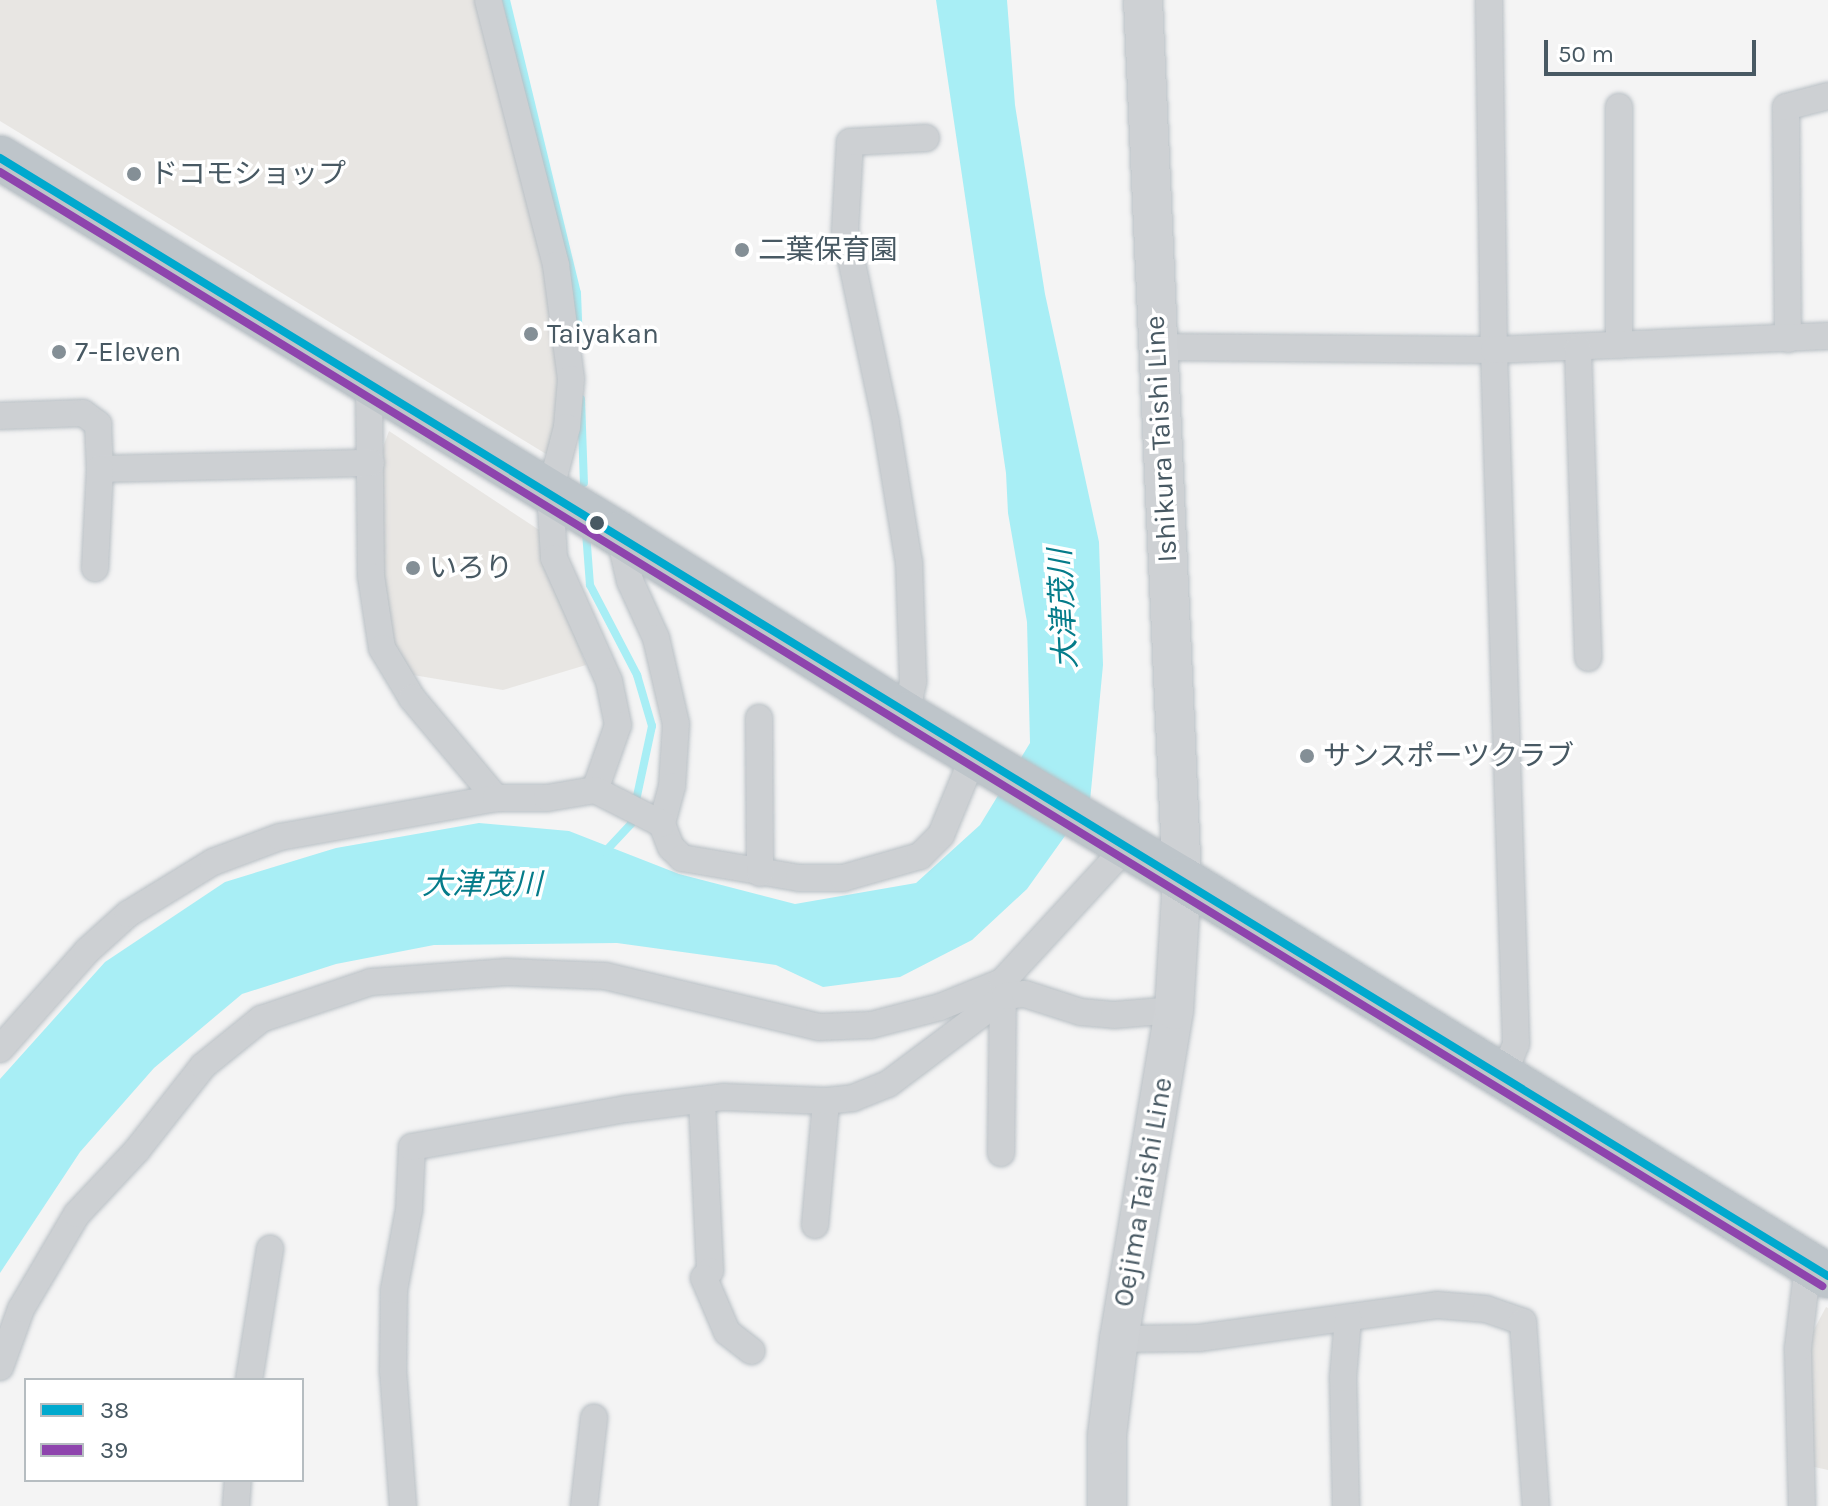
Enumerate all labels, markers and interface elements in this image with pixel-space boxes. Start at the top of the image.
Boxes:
scale bar [1548,24,1760,74]
text: 50 m [1558,40,1614,68]
place label: ドコモショップ [150,157,346,191]
marker: ドコモショップ [125,165,143,183]
place label: 二葉保育園 [758,233,898,267]
marker: 二葉保育園 [733,241,751,259]
street label: Ishikura Taishi Line [1138,315,1184,563]
place label: Taiyakan [547,317,659,351]
marker: Taiyakan [522,325,540,343]
place label: 7-Eleven [75,335,181,369]
marker: 7-Eleven [50,343,68,361]
unlabelled marker [589,515,605,531]
water label: 大津茂川 [1042,548,1084,670]
place label: いろり [429,551,513,585]
marker: いろり [404,559,422,577]
place label: サンスポーツクラブ [1323,739,1575,773]
marker: サンスポーツクラブ [1298,747,1316,765]
water label: 大津茂川 [422,866,542,902]
street label: Oejima Taishi Line [1106,1075,1180,1309]
legend [24,1378,304,1482]
text: 38 [100,1396,129,1424]
text: 39 [100,1436,128,1464]

